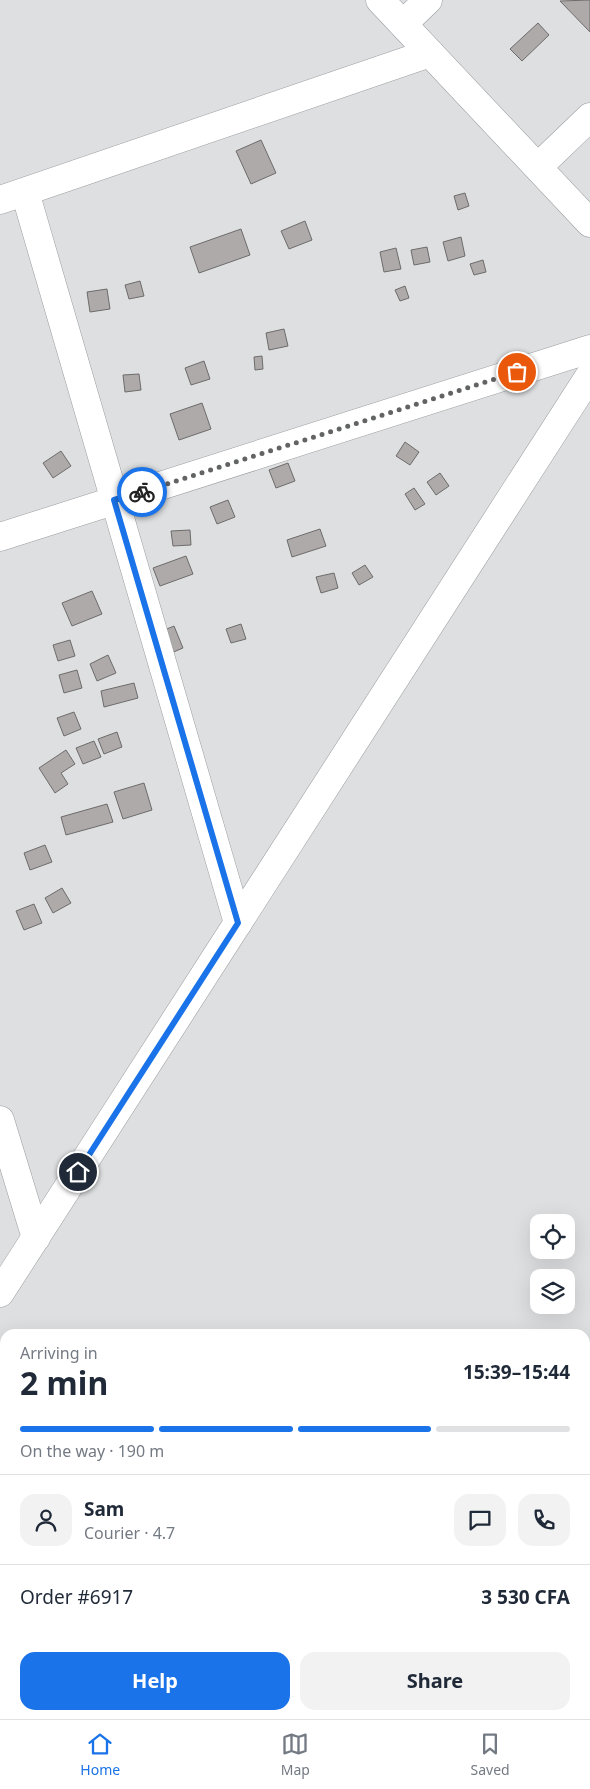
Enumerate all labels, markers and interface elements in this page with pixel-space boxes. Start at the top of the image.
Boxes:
pin [496,351,538,393]
icon: bag [503,358,531,386]
courier [117,467,167,517]
icon: bike [128,478,156,506]
pin [57,1151,99,1193]
icon: home [64,1158,92,1186]
map controls [530,1214,575,1314]
button: locate [530,1214,575,1259]
button: layers [530,1269,575,1314]
text: Arriving in [20,1342,98,1364]
text: 15:39–15:44 [463,1359,570,1385]
text: 2 min [20,1361,108,1404]
text: On the way · 190 m [20,1440,164,1462]
button: person [20,1494,72,1546]
button: chat [454,1494,506,1546]
button: phone [518,1494,570,1546]
text: Sam [84,1496,124,1522]
text: Courier · 4.7 [84,1522,175,1544]
text: Order #6917 [20,1584,133,1610]
text: 3 530 CFA [481,1584,570,1610]
button: Help [20,1652,290,1710]
button: Share [300,1652,570,1710]
tab: Home [80,1730,120,1779]
tab: Map [281,1730,310,1779]
tab: Saved [471,1730,510,1779]

